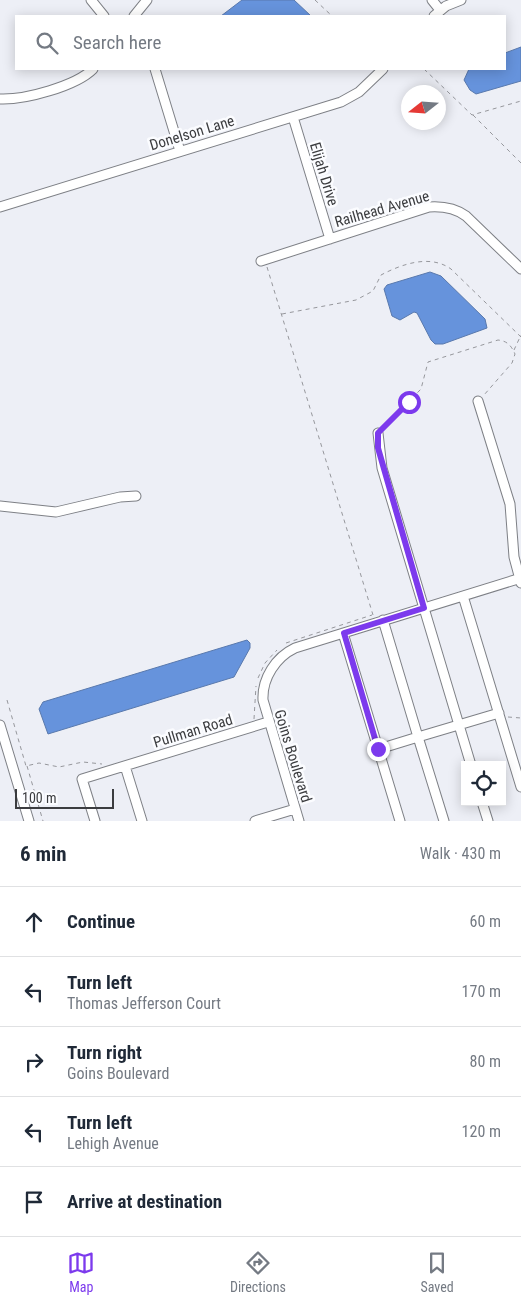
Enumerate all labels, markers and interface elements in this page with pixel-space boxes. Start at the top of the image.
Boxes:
search box [15,15,506,70]
icon: search [33,29,61,57]
text: Search here [73,31,161,54]
north arrow [401,85,446,130]
street label: Donelson Lane [148,112,236,154]
street label: Elijah Drive [306,140,342,208]
street label: Railhead Avenue [333,187,431,231]
route start [398,391,421,414]
street label: Goins Boulevard [270,707,316,805]
street label: Pullman Road [151,710,235,752]
route end [367,738,390,761]
map controls [461,761,506,806]
button: locate [461,761,506,806]
scale bar [15,786,114,809]
text: 100 m [22,790,57,806]
text: 6 min [20,842,67,866]
text: Walk · 430 m [420,844,501,863]
icon: ahead [20,908,48,936]
text: Continue [67,910,135,933]
text: 60 m [469,912,501,931]
text: Turn left [67,971,132,994]
icon: left [20,978,48,1006]
text: 170 m [462,982,501,1001]
text: Thomas Jefferson Court [67,994,221,1013]
text: Turn right [67,1041,142,1064]
icon: right [20,1048,48,1076]
text: 80 m [469,1052,501,1071]
text: Goins Boulevard [67,1064,170,1083]
text: Turn left [67,1111,132,1134]
icon: left [20,1118,48,1146]
text: 120 m [462,1122,501,1141]
text: Lehigh Avenue [67,1134,159,1153]
icon: arrive [20,1188,48,1216]
text: Arrive at destination [67,1190,222,1213]
tab: Map [67,1249,95,1295]
tab: Directions [230,1249,286,1295]
tab: Saved [420,1249,454,1295]

